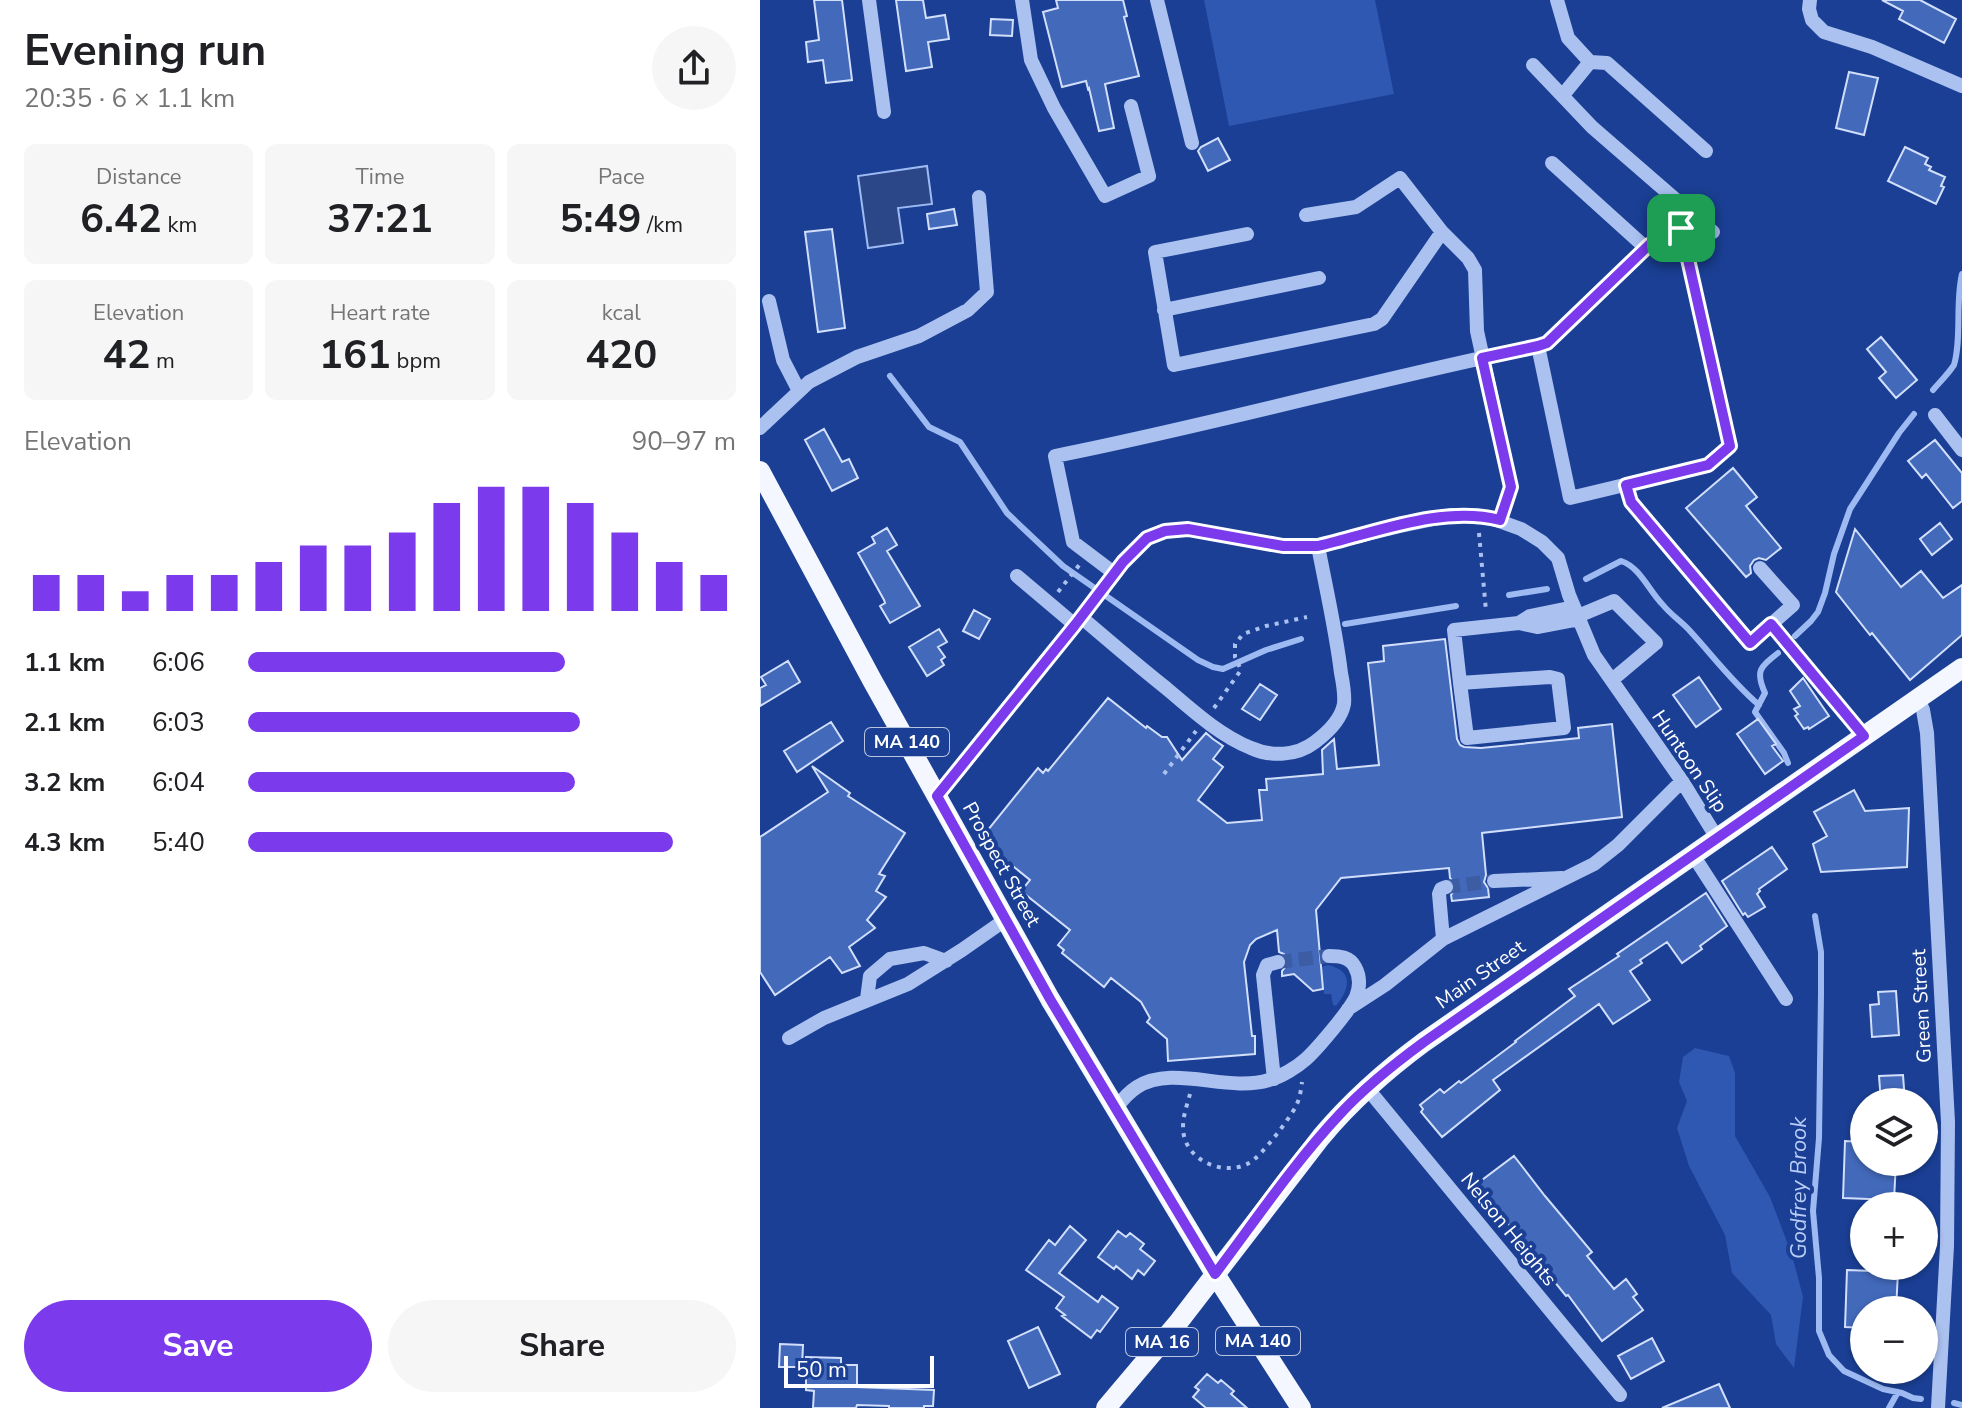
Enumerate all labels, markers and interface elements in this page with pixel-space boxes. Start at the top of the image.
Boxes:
text: Evening run [24,21,266,81]
button: share [652,26,736,110]
text: 20:35 · 6 × 1.1 km [24,81,235,116]
text: Distance [96,162,181,192]
text: Time [356,162,404,192]
text: Pace [598,162,645,192]
text: 6.42 [80,192,162,246]
text: 37:21 [327,192,433,246]
text: 5:49 [560,192,641,246]
pin [1647,194,1715,262]
icon: arrive [1659,206,1703,250]
text: km [162,210,197,240]
text: /km [641,210,683,240]
text: Elevation [93,298,184,328]
text: Heart rate [330,298,430,328]
text: kcal [602,298,641,328]
text: 42 [102,328,150,382]
text: 161 [319,328,391,382]
text: 420 [585,328,657,382]
text: m [150,346,175,376]
text: bpm [391,346,441,376]
text: Elevation [24,424,132,459]
text: 90–97 m [632,424,736,459]
text: 1.1 km [24,645,105,680]
text: 6:06 [152,645,205,680]
text: 2.1 km [24,705,105,740]
text: 6:03 [152,705,205,740]
street label: Huntoon Slip [1645,705,1734,818]
road number: MA 140 [865,728,949,756]
text: 3.2 km [24,765,105,800]
text: 6:04 [152,765,205,800]
street label: Prospect Street [956,797,1047,932]
text: 4.3 km [24,825,105,860]
text: 5:40 [152,825,205,860]
street label: Main Street [1430,933,1531,1015]
street label: Green Street [1905,947,1938,1064]
map controls [1850,1088,1938,1384]
button: layers [1850,1088,1938,1176]
water label: Godfrey Brook [1784,1116,1814,1259]
street label: Nelson Heights [1454,1167,1563,1292]
button: + [1850,1192,1938,1280]
button: − [1850,1296,1938,1384]
button: Save [24,1300,372,1392]
button: Share [388,1300,736,1392]
road number: MA 140 [1216,1327,1300,1355]
road number: MA 16 [1126,1328,1198,1356]
scale bar [784,1352,934,1388]
text: 50 m [796,1355,847,1385]

